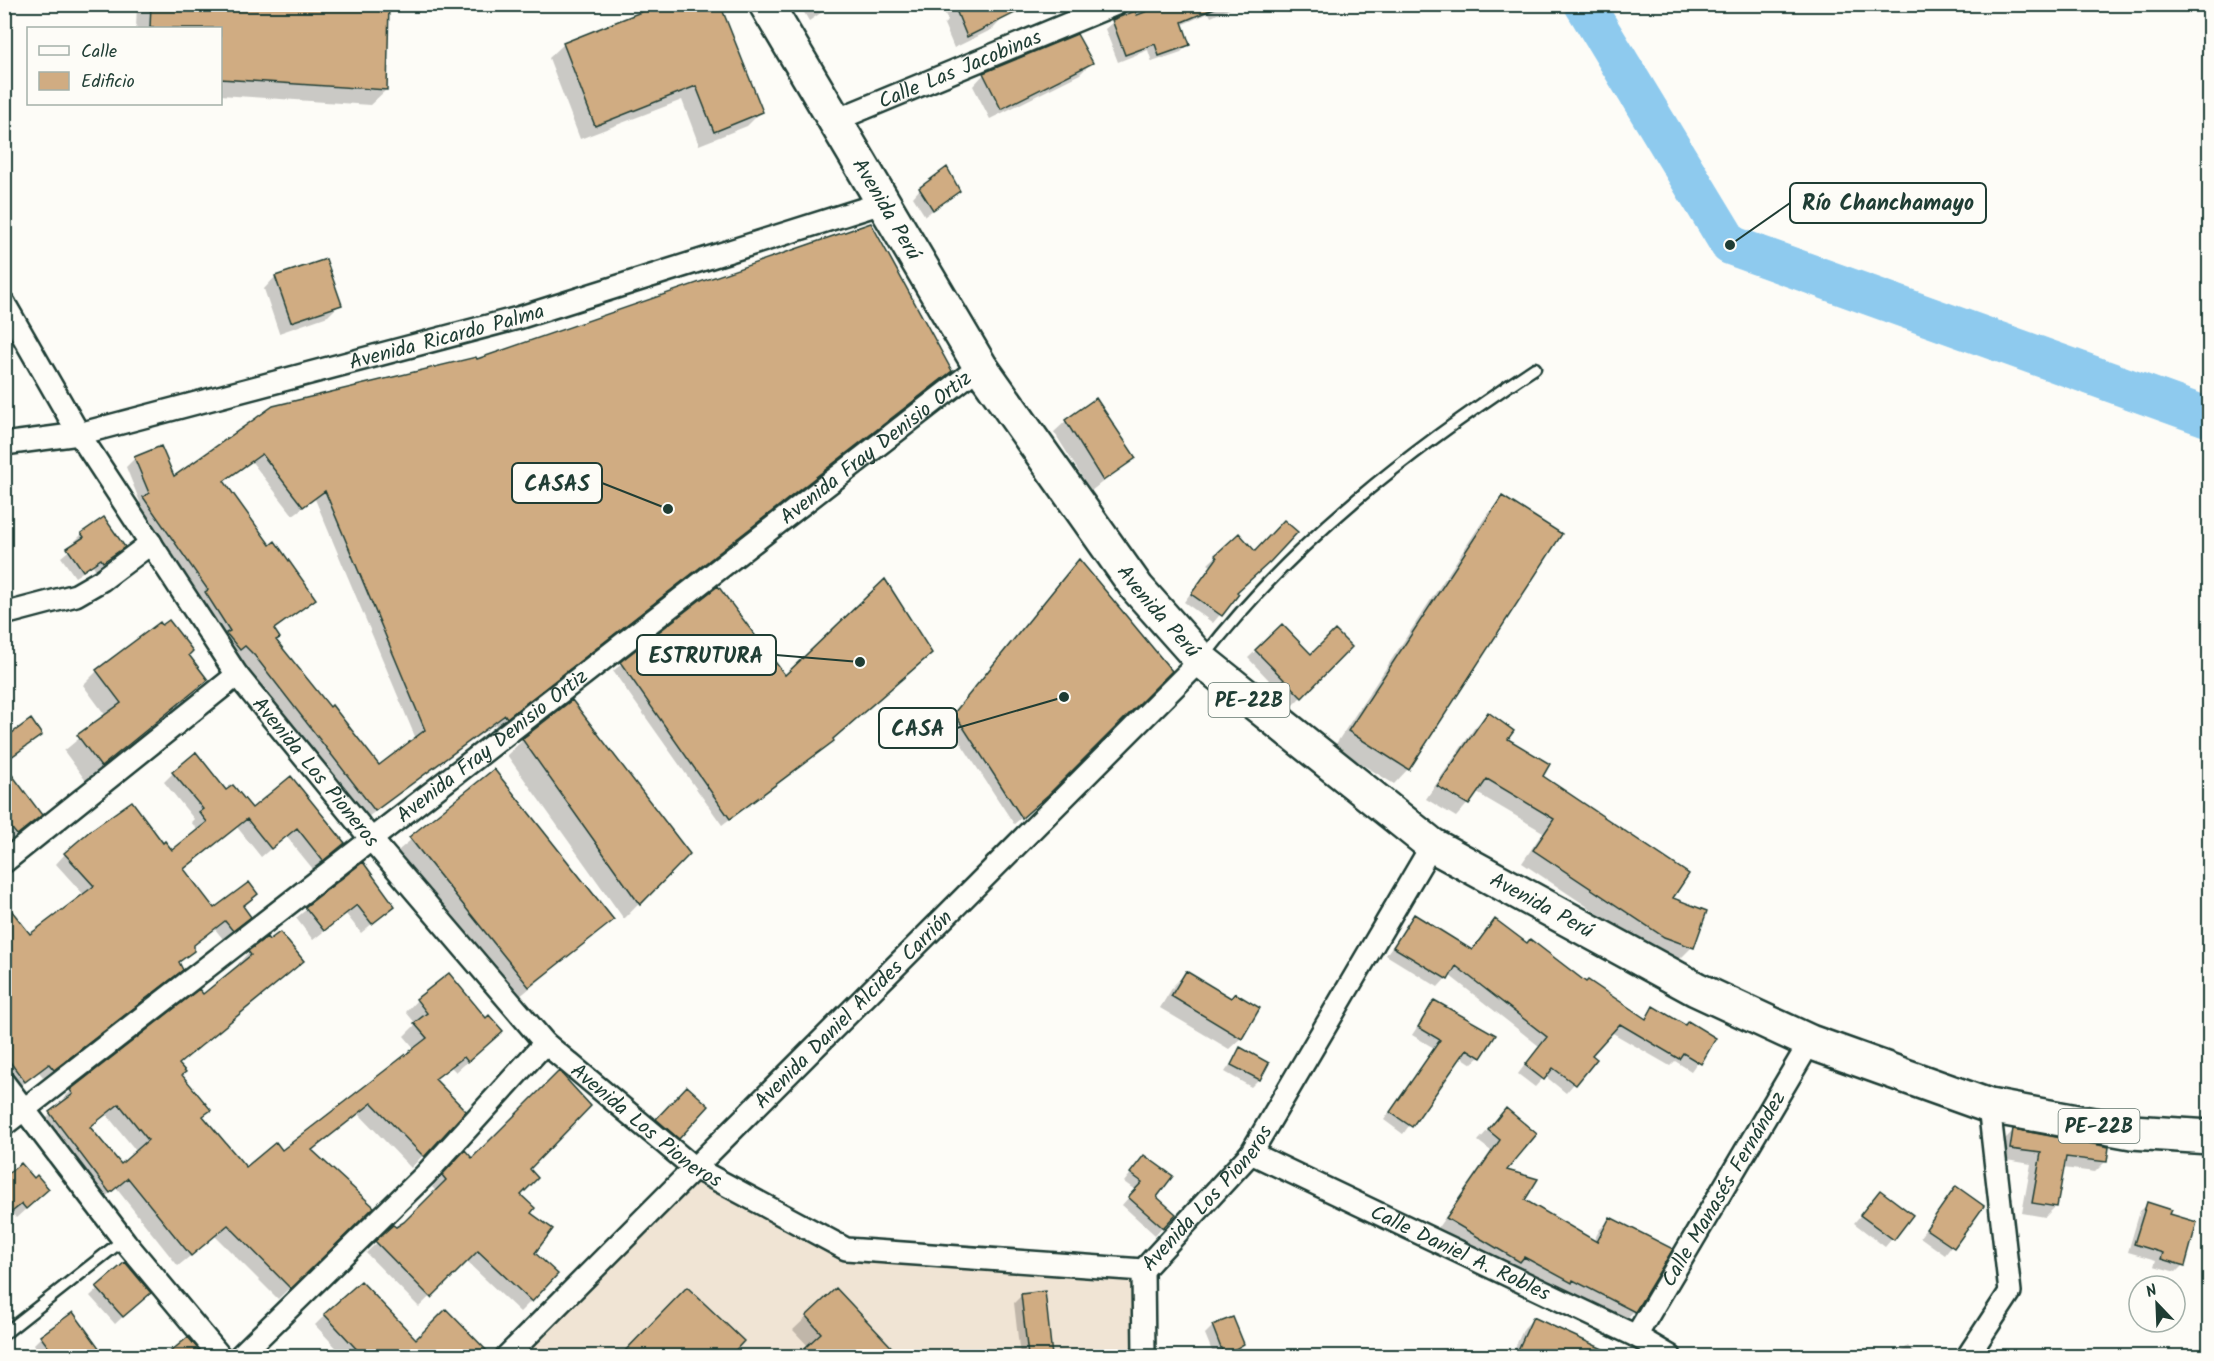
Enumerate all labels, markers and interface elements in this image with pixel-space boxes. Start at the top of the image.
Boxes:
street label: Calle Las Jacobinas [874,22,1047,119]
legend [27,27,222,105]
text: Calle [81,38,117,67]
text: Edificio [81,68,135,97]
street label: Avenida Perú [843,152,930,268]
callout: Río Chanchamayo [1790,183,1986,223]
text: Río Chanchamayo [1802,187,1974,222]
street label: Avenida Ricardo Palma [346,296,549,380]
street label: Avenida Fray Denisio Ortiz [773,363,979,534]
callout: CASAS [512,463,602,503]
text: CASAS [524,468,591,503]
street label: Avenida Perú [1108,559,1208,667]
callout: ESTRUTURA [637,635,776,675]
text: ESTRUTURA [649,640,763,675]
street label: Avenida Fray Denisio Ortiz [390,662,596,832]
road number: PE-22B [1208,683,1290,717]
street label: Avenida Los Pioneros [243,690,387,856]
callout: CASA [879,708,957,748]
text: CASA [891,713,945,748]
street label: Avenida Perú [1483,865,1600,949]
street label: Avenida Daniel Alcides Carrión [747,903,961,1117]
street label: Avenida Los Pioneros [562,1056,728,1198]
street label: Calle Manasés Fernández [1654,1085,1795,1294]
road number: PE-22B [2058,1109,2140,1143]
street label: Avenida Los Pioneros [1134,1119,1282,1280]
street label: Calle Daniel A. Robles [1364,1197,1555,1311]
north arrow [2127,1274,2187,1334]
text: N [2142,1278,2161,1305]

